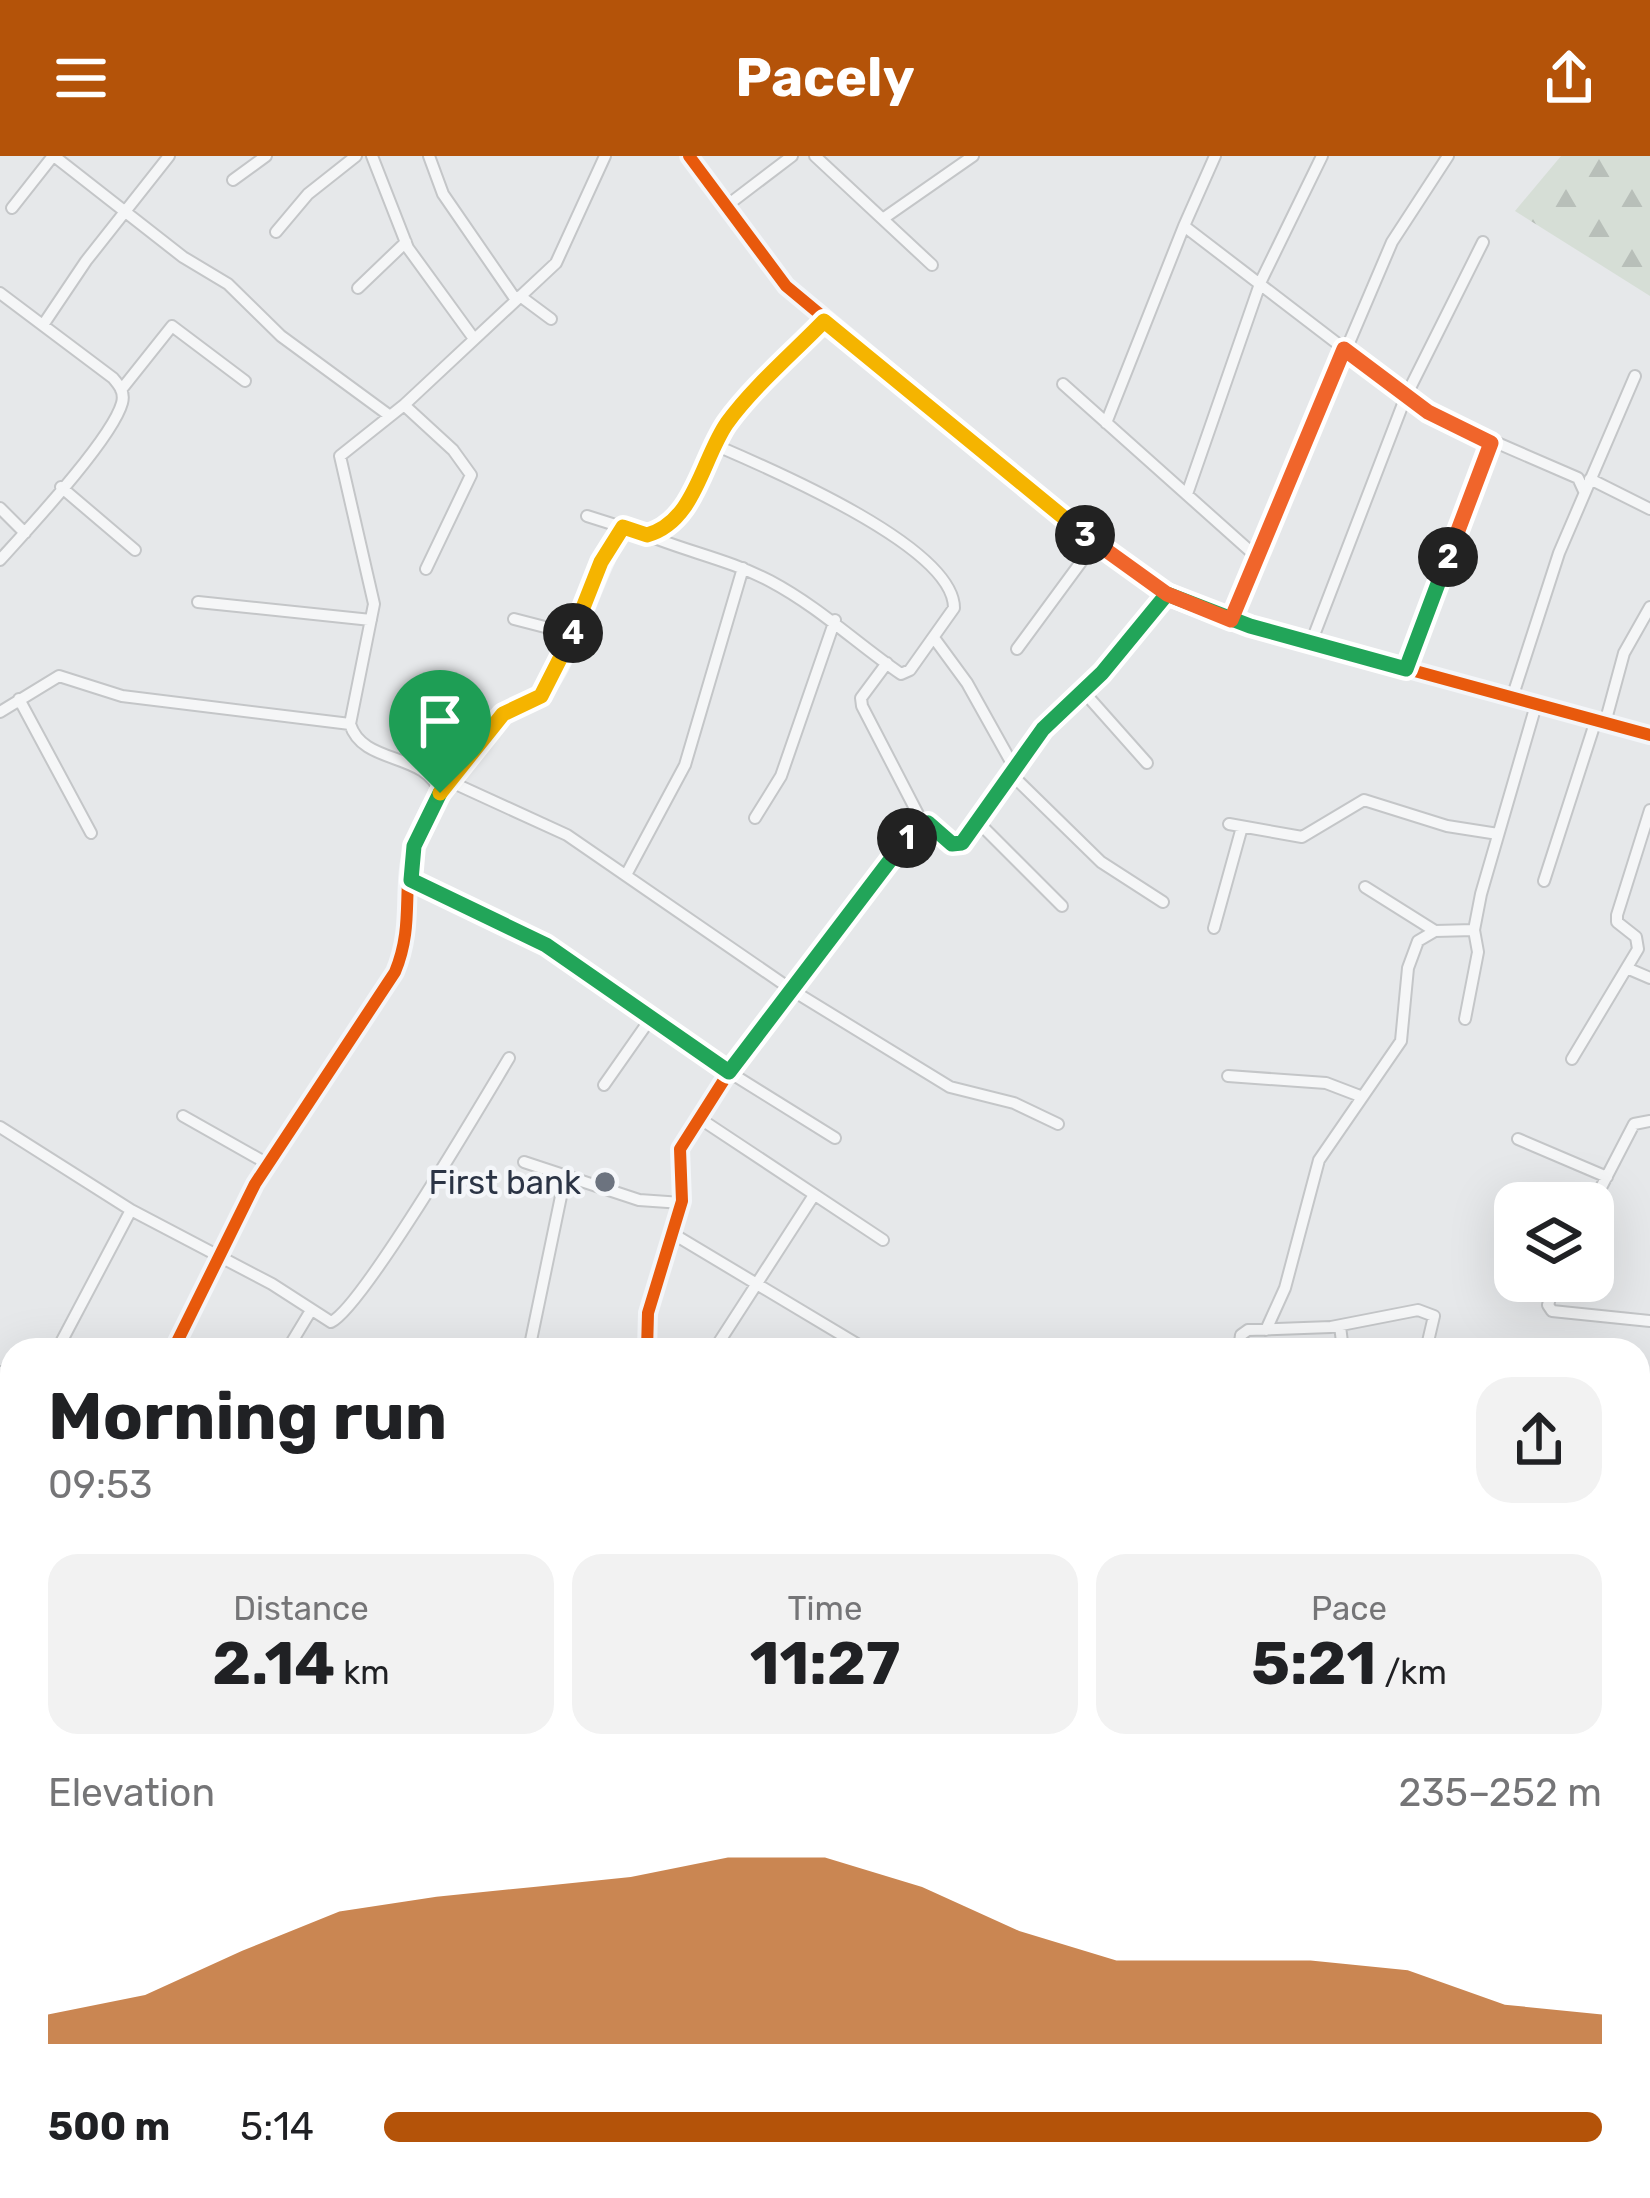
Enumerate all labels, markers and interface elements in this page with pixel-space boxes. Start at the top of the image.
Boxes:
icon: menu [48,45,114,111]
icon: share [1536,45,1602,111]
text: Pacely [735,46,915,110]
pin: 3 [1055,505,1115,565]
text: 3 [1074,515,1096,554]
pin: 2 [1418,527,1478,587]
text: 2 [1437,537,1459,576]
pin: 4 [543,603,603,663]
text: 4 [562,613,584,652]
pin [389,670,491,793]
icon: arrive [407,688,473,754]
pin: 1 [877,808,937,868]
text: 1 [899,818,915,857]
place label: First bank [429,1163,581,1202]
marker: First bank [592,1169,618,1195]
map controls [1494,1182,1614,1302]
button: layers [1494,1182,1614,1302]
text: Morning run [48,1377,447,1456]
button: share [1476,1377,1602,1503]
text: 09:53 [48,1462,152,1508]
text: Distance [233,1589,369,1628]
text: Time [788,1589,862,1628]
text: Pace [1311,1589,1387,1628]
text: 2.14 [212,1628,335,1699]
text: 11:27 [750,1628,900,1699]
text: 5:21 [1251,1628,1376,1699]
text: km [335,1653,390,1692]
text: /km [1376,1653,1447,1692]
text: Elevation [48,1770,215,1816]
text: 235–252 m [1398,1770,1602,1816]
text: 500 m [48,2104,170,2150]
text: 5:14 [240,2104,314,2150]

